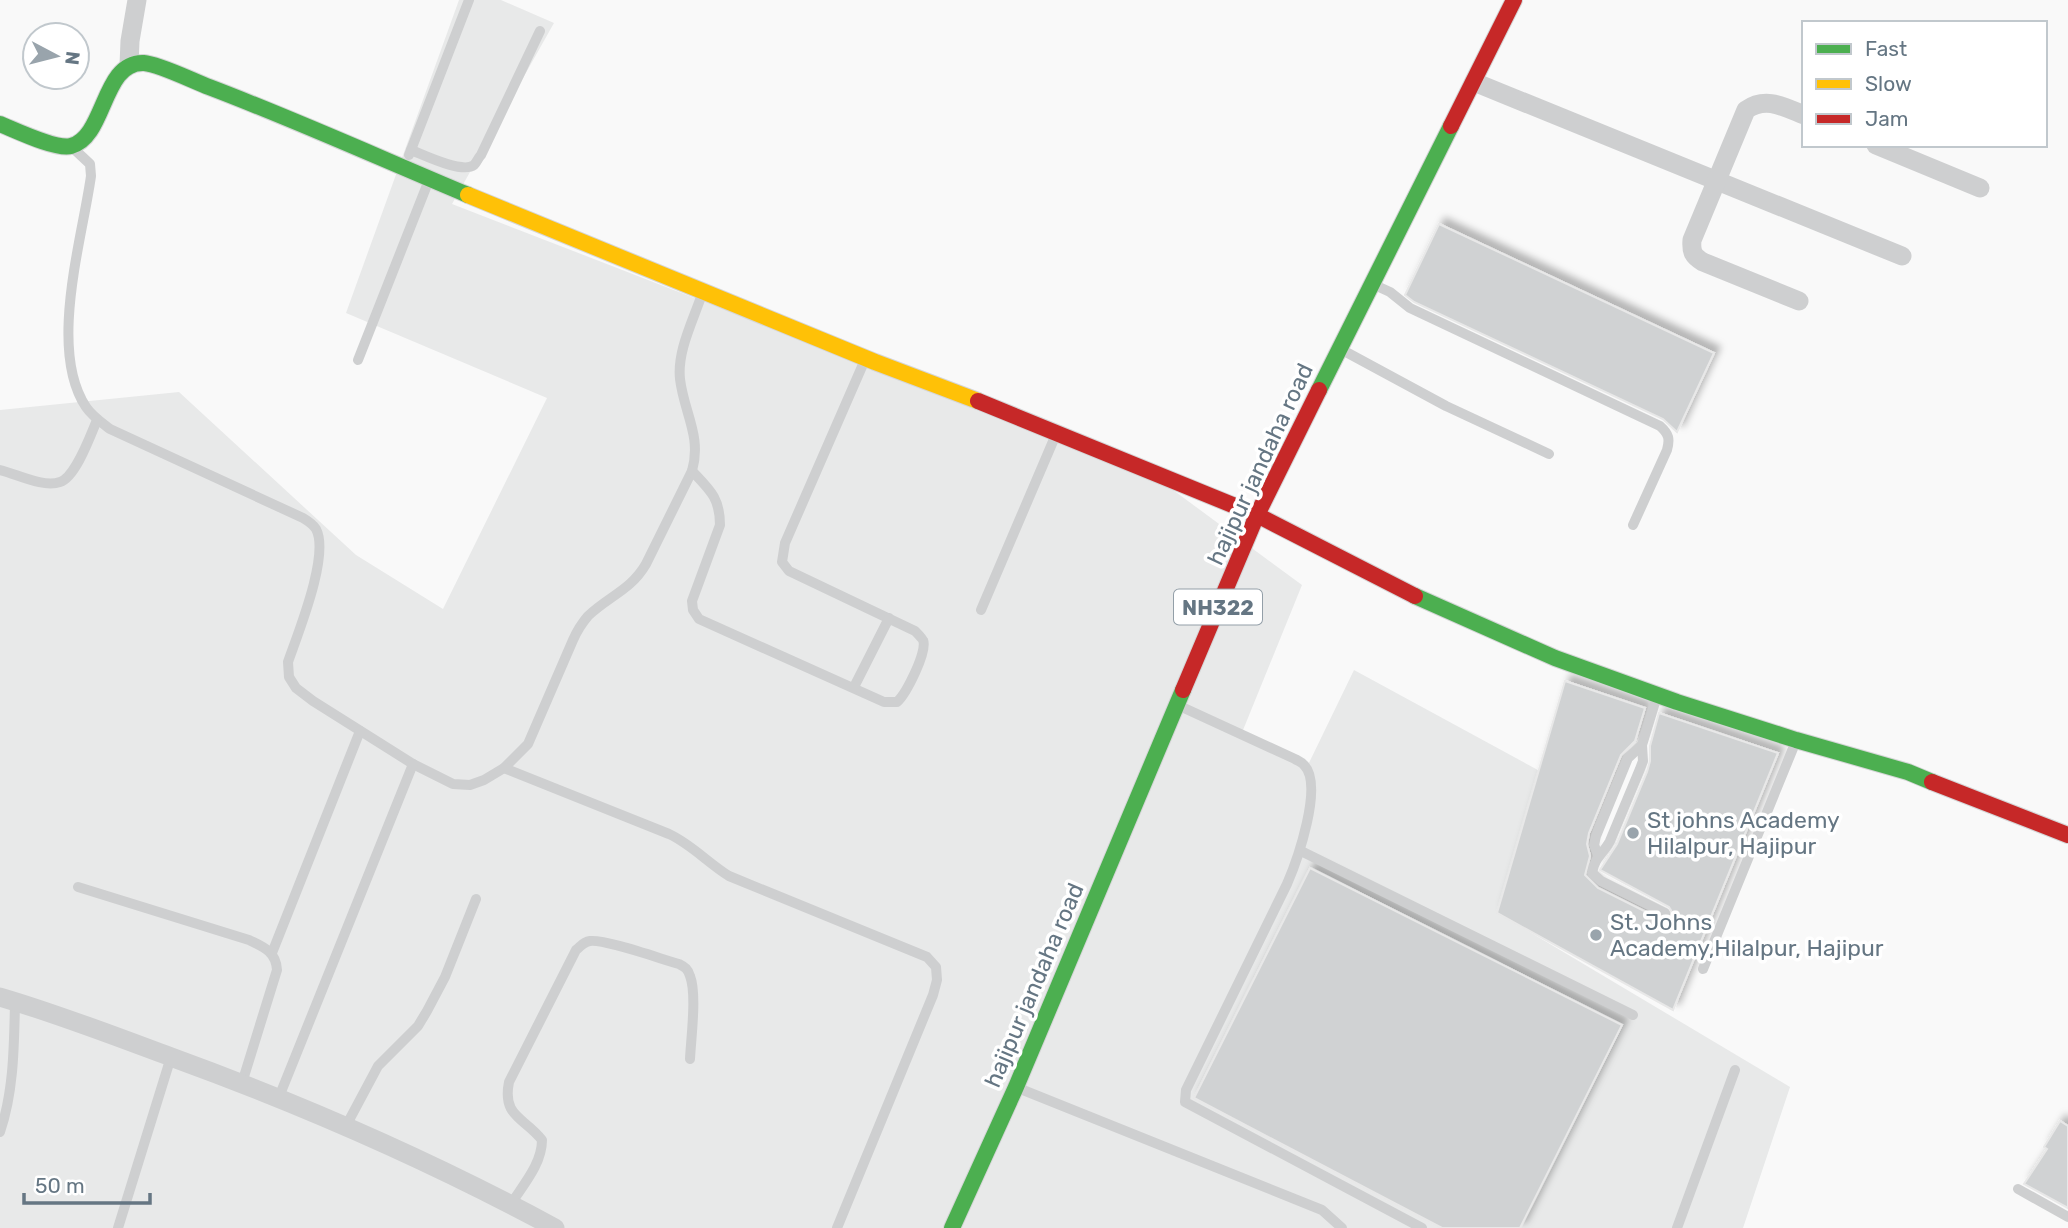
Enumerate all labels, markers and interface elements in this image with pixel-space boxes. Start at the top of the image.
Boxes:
north arrow [21,21,91,91]
legend [1802,21,2047,147]
text: Fast [1865,36,1907,61]
text: N [60,50,85,66]
text: Slow [1865,71,1912,96]
text: Jam [1865,106,1909,131]
street label: hajipur jandaha road [1201,359,1319,569]
road number: NH322 [1174,590,1262,624]
place label: St johns Academy Hilalpur, Hajipur [1647,806,1840,860]
marker: St johns Academy Hilalpur, Hajipur [1625,825,1641,841]
street label: hajipur jandaha road [978,879,1090,1091]
place label: St. Johns Academy,Hilalpur, Hajipur [1610,908,1884,962]
marker: St. Johns Academy,Hilalpur, Hajipur [1588,927,1604,943]
scale bar [24,1162,150,1206]
text: 50 m [35,1173,85,1198]

